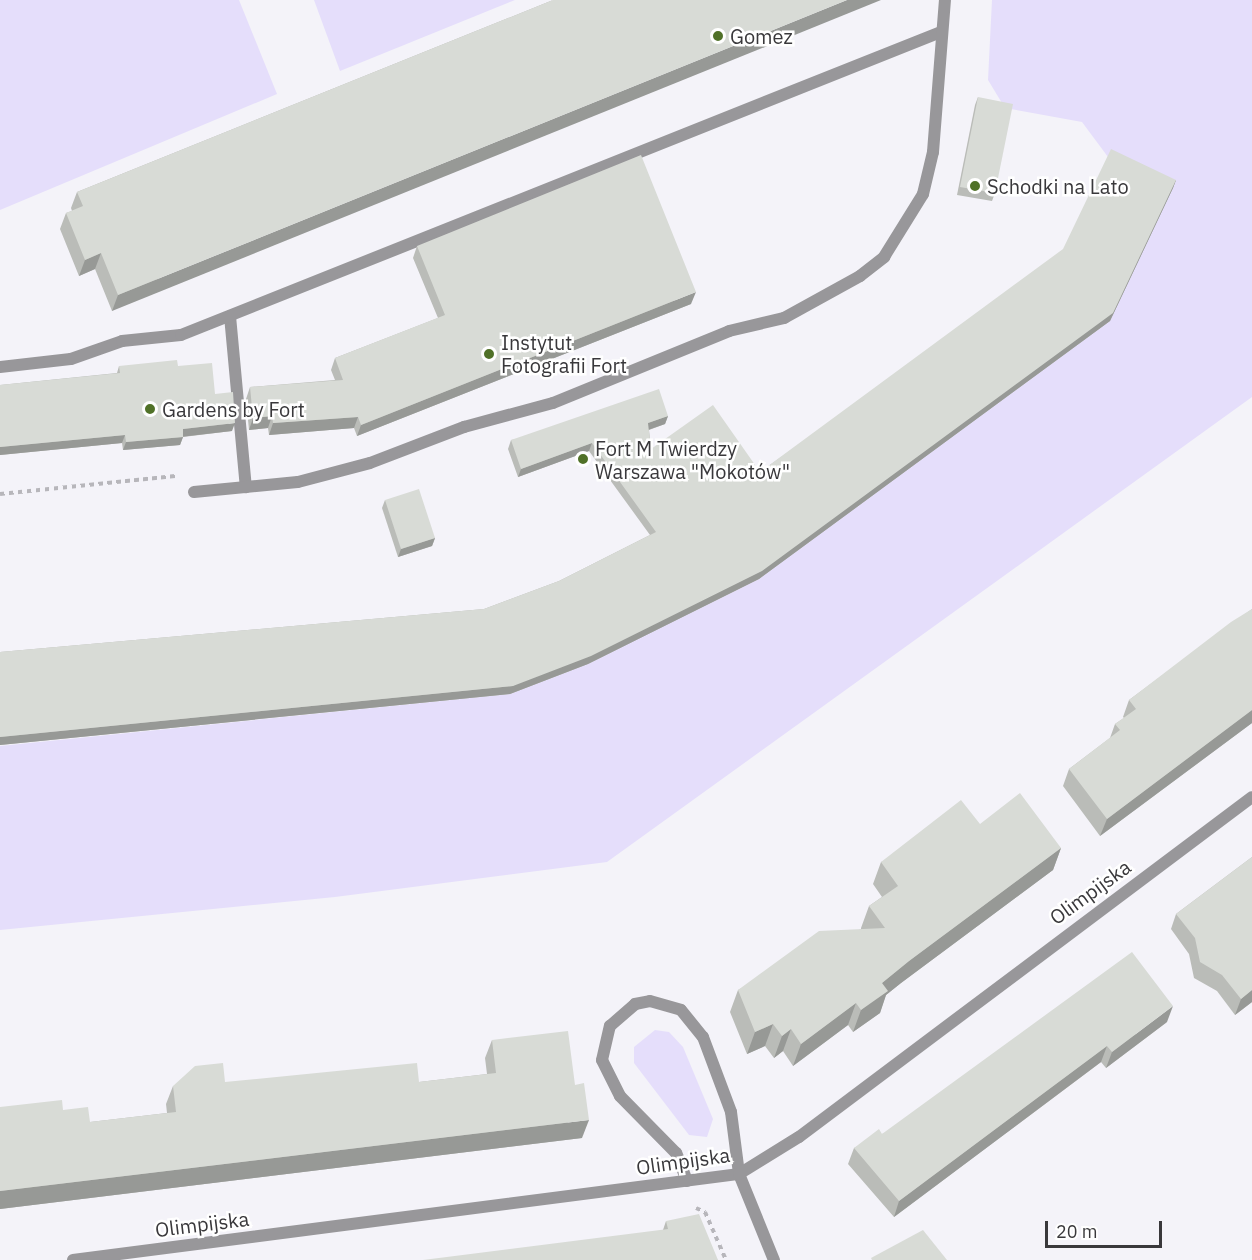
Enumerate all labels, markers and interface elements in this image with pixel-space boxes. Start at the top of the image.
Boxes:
place label: Gomez [730,24,793,48]
marker: Gomez [711,29,725,43]
place label: Schodki na Lato [987,174,1129,198]
marker: Schodki na Lato [968,179,982,193]
place label: Instytut Fotografii Fort [501,330,627,377]
marker: Instytut Fotografii Fort [482,347,496,361]
place label: Gardens by Fort [162,397,305,421]
marker: Gardens by Fort [143,402,157,416]
place label: Fort M Twierdzy Warszawa "Mokotów" [595,436,790,483]
marker: Fort M Twierdzy Warszawa "Mokotów" [576,452,590,466]
street label: Olimpijska [1045,855,1135,929]
street label: Olimpijska [635,1143,731,1179]
street label: Olimpijska [154,1206,250,1242]
scale bar [1048,1209,1165,1247]
text: 20 m [1056,1220,1098,1243]

